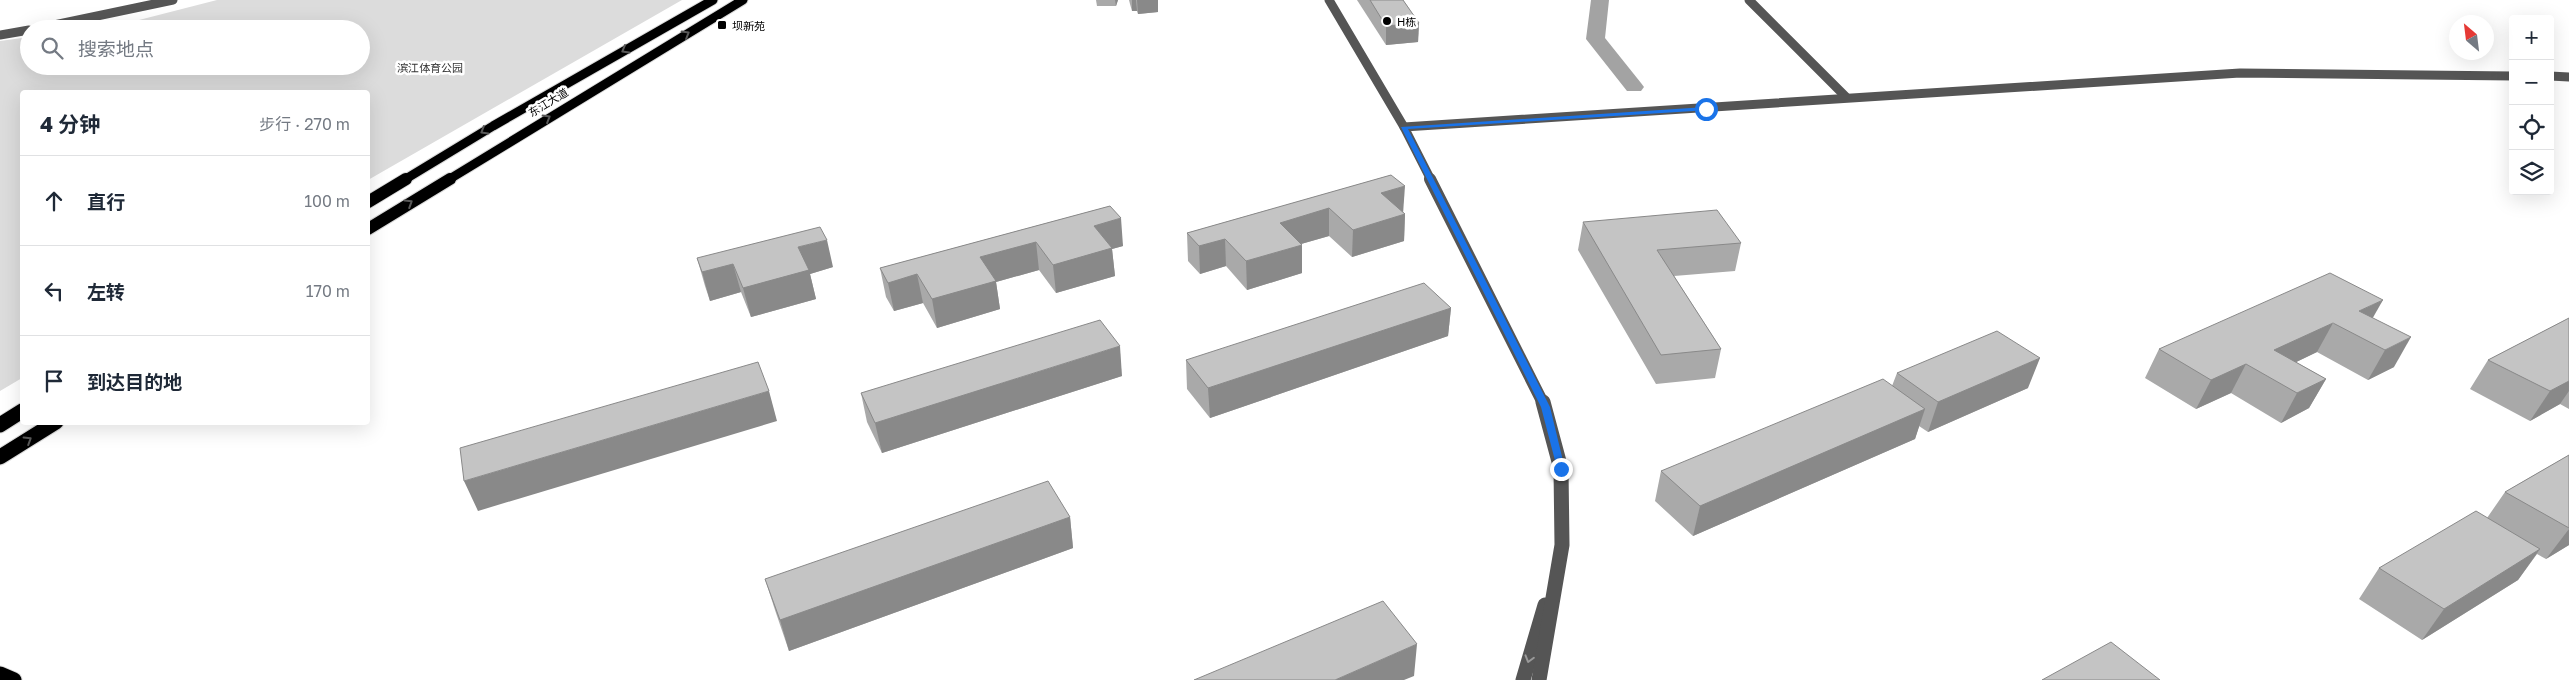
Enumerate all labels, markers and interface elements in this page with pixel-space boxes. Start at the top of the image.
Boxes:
marker: H栋 [1381,15,1393,27]
place label: H栋 [1397,15,1416,28]
north arrow [2449,15,2494,60]
map controls [2509,15,2554,195]
button: + [2509,15,2554,60]
marker: 坝新苑 [716,19,728,31]
place label: 坝新苑 [732,19,765,32]
search box [20,20,370,75]
one-way arrow [681,31,690,41]
icon: search [38,34,66,62]
text: 搜索地点 [78,37,154,60]
one-way arrow [622,44,631,54]
button: − [2509,60,2554,105]
park label: 滨江体育公园 [397,61,463,74]
street label: 东江大道 [526,85,570,119]
route start [1695,98,1718,121]
button: locate [2509,105,2554,150]
text: 4 分钟 [40,111,100,137]
text: 步行 · 270 m [259,114,350,134]
one-way arrow [542,115,551,124]
one-way arrow [481,125,490,135]
button: layers [2509,150,2554,195]
icon: ahead [40,187,68,215]
text: 直行 [87,190,125,213]
text: 100 m [304,191,350,211]
one-way arrow [403,200,412,210]
icon: left [40,277,68,305]
text: 左转 [87,280,125,303]
text: 170 m [306,281,350,301]
icon: arrive [40,367,68,395]
text: 到达目的地 [87,370,182,393]
one-way arrow [23,437,32,446]
route end [1550,458,1573,481]
one-way arrow [1525,655,1535,663]

